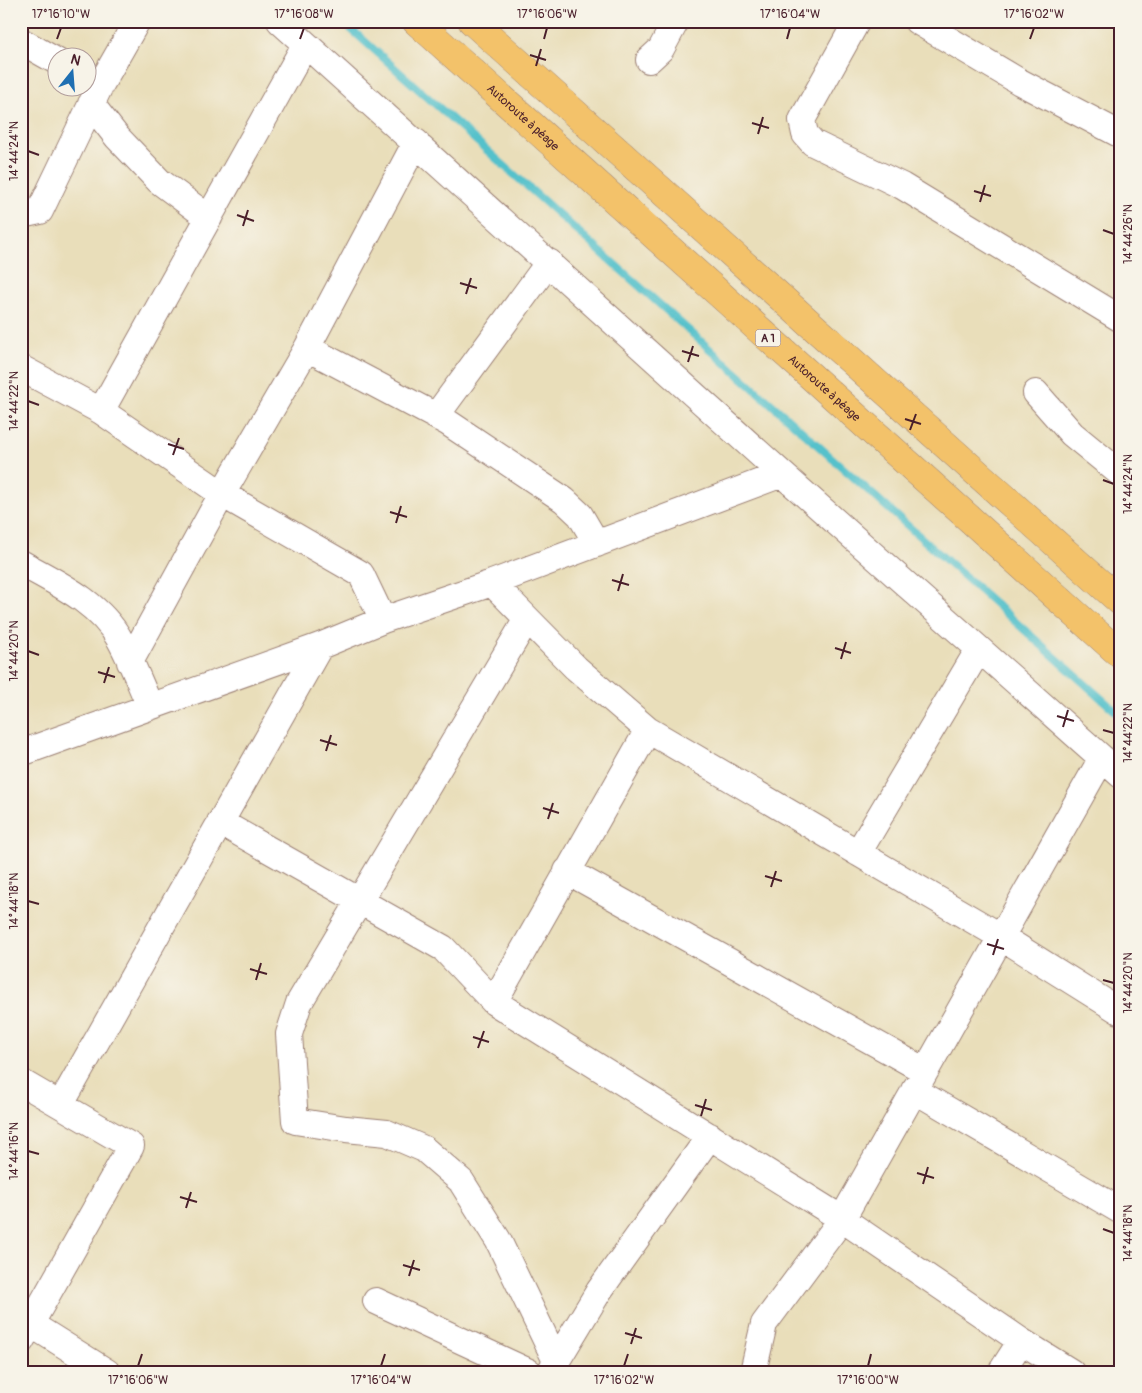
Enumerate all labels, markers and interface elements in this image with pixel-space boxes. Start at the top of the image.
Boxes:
text: 17°16'10"W [32,7,90,22]
text: 17°16'08"W [274,7,334,22]
text: 17°16'06"W [517,7,577,22]
text: 17°16'04"W [760,7,820,22]
text: 17°16'02"W [1004,7,1064,22]
north arrow [48,48,98,98]
text: N [69,51,83,70]
street label: Autoroute à péage [484,81,562,154]
text: 14°44'24"N [7,121,22,181]
text: 14°44'26"N [1121,204,1136,264]
road number: A 1 [756,329,780,346]
street label: Autoroute à péage [785,352,864,425]
text: 14°44'22"N [7,371,22,431]
text: 14°44'24"N [1121,454,1136,514]
text: 14°44'20"N [7,620,22,682]
text: 14°44'22"N [1121,703,1136,763]
text: 14°44'18"N [7,873,22,929]
text: 14°44'20"N [1121,952,1136,1014]
text: 14°44'16"N [7,1122,22,1180]
text: 14°44'18"N [1121,1205,1136,1261]
text: 17°16'06"W [108,1373,168,1388]
text: 17°16'04"W [351,1373,411,1388]
text: 17°16'02"W [594,1373,654,1388]
text: 17°16'00"W [837,1373,899,1388]

